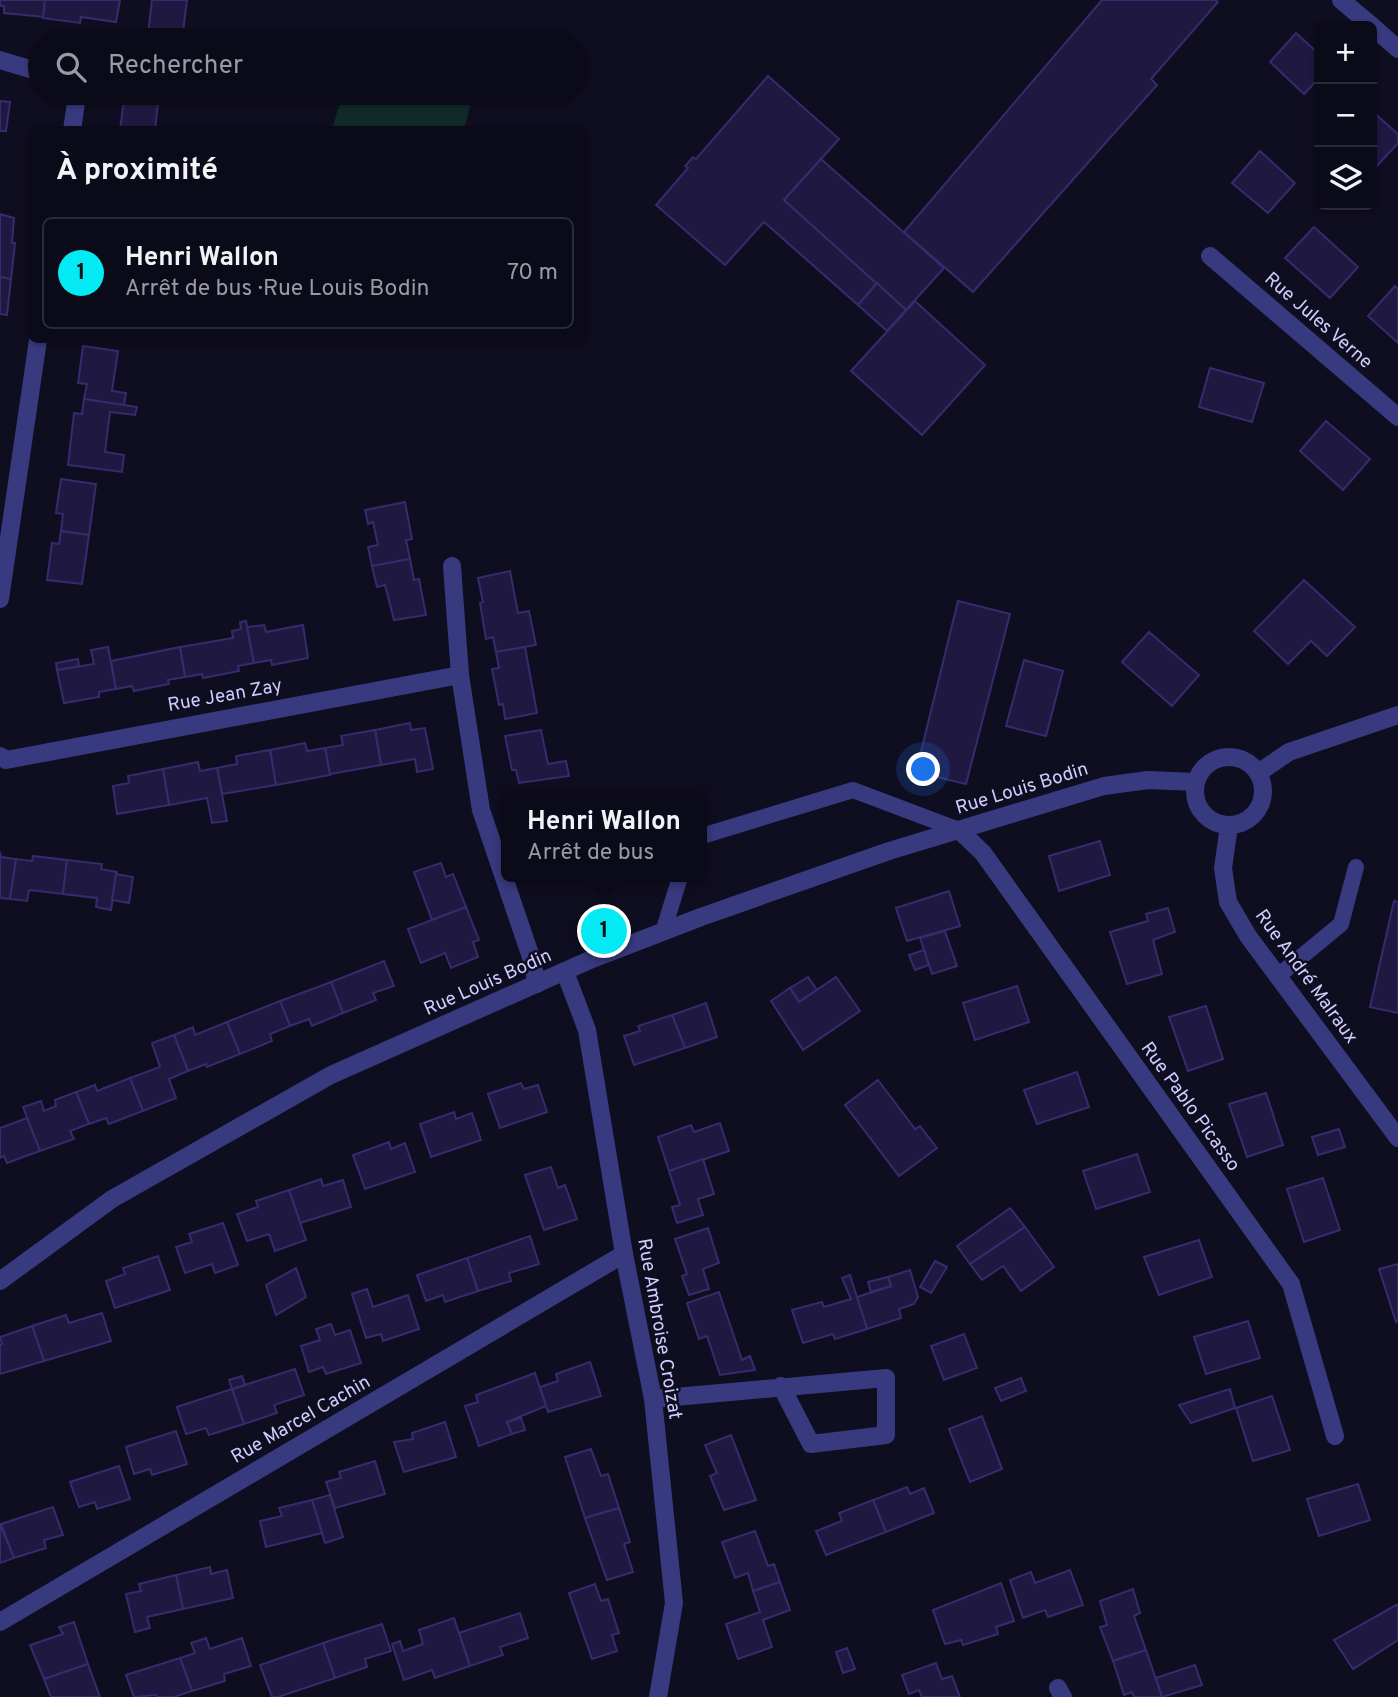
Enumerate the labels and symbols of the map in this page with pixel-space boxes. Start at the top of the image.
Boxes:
street label: Rue Jules Verne [1259,267,1377,375]
street label: Rue Jean Zay [166,674,284,718]
your location [906,752,940,786]
street label: Rue Louis Bodin [953,757,1091,821]
pin: 1 [581,905,627,957]
street label: Rue André Malraux [1249,905,1363,1049]
street label: Rue Louis Bodin [420,944,556,1022]
street label: Rue Pablo Picasso [1135,1038,1245,1176]
street label: Rue Ambroise Croizat [631,1237,687,1421]
street label: Rue Marcel Cachin [227,1370,375,1470]

